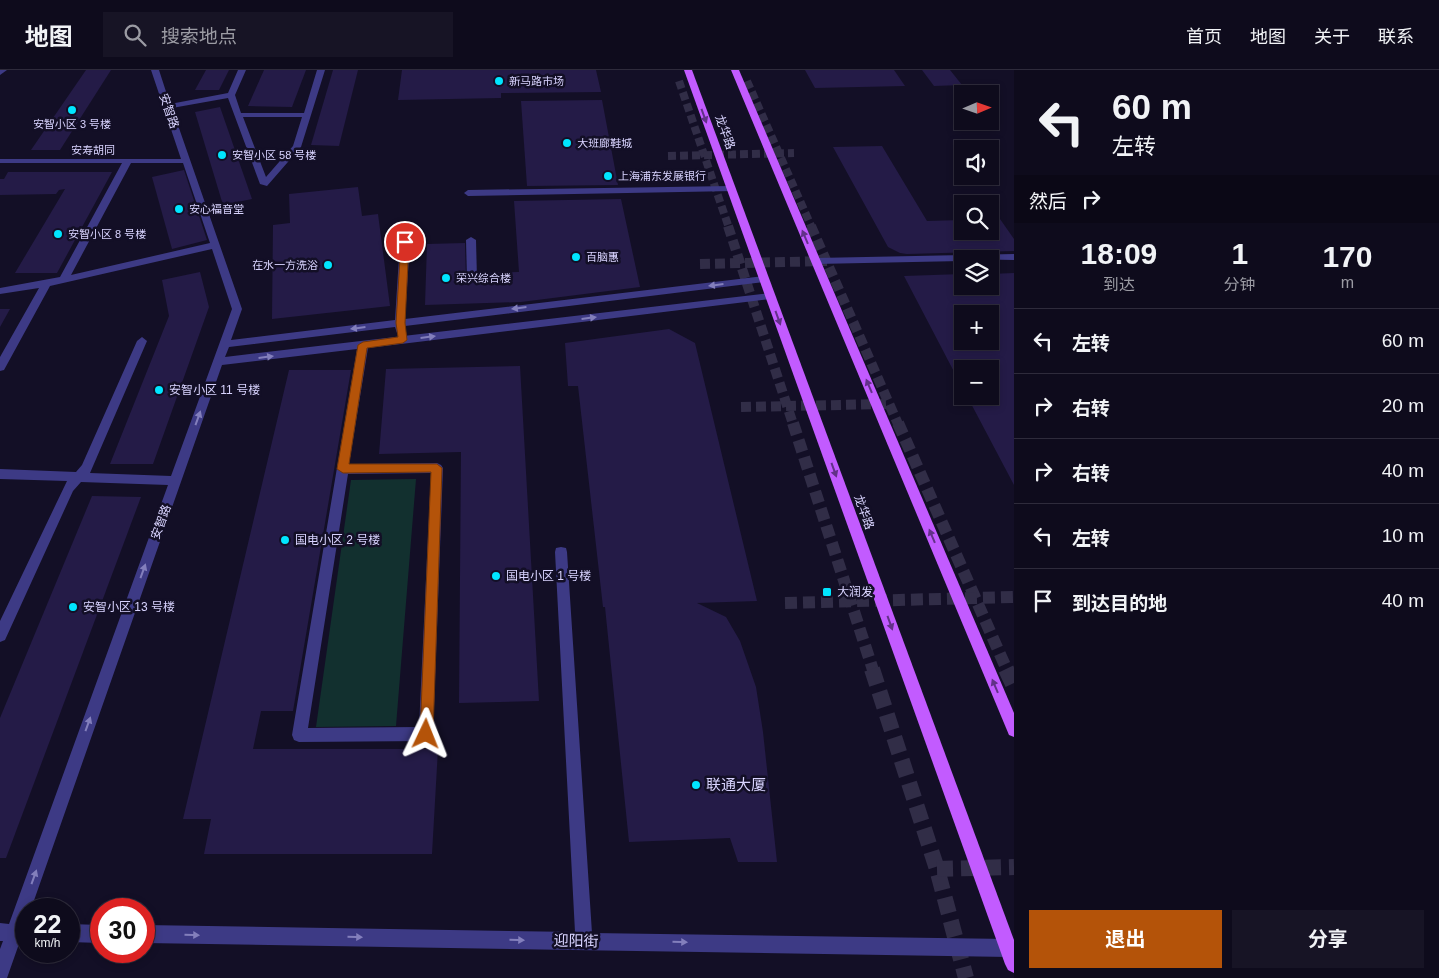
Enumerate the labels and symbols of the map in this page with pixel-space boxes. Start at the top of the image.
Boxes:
marker: 新马路市场 [493,75,505,87]
place label: 新马路市场 [509,75,564,87]
north arrow [954,85,999,130]
street label: 安智路 [157,92,181,130]
marker: 安智小区 3 号楼 [66,104,78,116]
one-way arrow [700,109,708,124]
street label: 龙华路 [712,113,738,151]
place label: 安智小区 3 号楼 [33,118,111,130]
marker: 大班廊鞋城 [561,137,573,149]
place label: 大班廊鞋城 [577,137,632,149]
street label: 安寿胡同 [71,144,115,156]
marker: 安智小区 58 号楼 [216,149,228,161]
place label: 安智小区 58 号楼 [232,149,316,161]
marker: 上海浦东发展银行 [602,170,614,182]
place label: 上海浦东发展银行 [618,170,706,182]
marker: 安心福音堂 [173,203,185,215]
place label: 安心福音堂 [189,203,244,215]
pin [384,221,426,263]
marker: 安智小区 8 号楼 [52,228,64,240]
place label: 安智小区 8 号楼 [68,228,146,240]
one-way arrow [801,229,809,244]
marker: 百脑惠 [570,251,582,263]
place label: 百脑惠 [586,251,619,263]
place label: 在水一方洗浴 [252,259,318,271]
marker: 在水一方洗浴 [322,259,334,271]
marker: 荣兴综合楼 [440,272,452,284]
place label: 荣兴综合楼 [456,272,511,284]
one-way arrow [707,281,723,289]
one-way arrow [511,304,527,312]
one-way arrow [774,311,782,326]
one-way arrow [581,314,597,322]
one-way arrow [350,324,366,332]
one-way arrow [420,333,436,341]
one-way arrow [259,352,275,360]
one-way arrow [864,379,872,393]
place label: 安智小区 11 号楼 [169,383,260,397]
marker: 安智小区 11 号楼 [153,384,165,396]
one-way arrow [194,410,202,425]
one-way arrow [831,463,838,478]
street label: 龙华路 [851,493,877,531]
street label: 安智路 [148,503,174,541]
one-way arrow [927,529,935,543]
place label: 国电小区 2 号楼 [295,533,380,547]
marker: 国电小区 2 号楼 [279,534,291,546]
one-way arrow [139,563,147,578]
place label: 国电小区 1 号楼 [506,569,591,583]
marker: 国电小区 1 号楼 [490,570,502,582]
place label: 大润发 [837,585,873,599]
marker: 大润发 [821,586,833,598]
place label: 安智小区 13 号楼 [83,600,175,614]
marker: 安智小区 13 号楼 [67,601,79,613]
one-way arrow [886,616,894,631]
one-way arrow [991,678,999,693]
position arrow [399,707,451,759]
one-way arrow [85,716,93,731]
place label: 联通大厦 [706,776,766,793]
marker: 联通大厦 [690,779,702,791]
one-way arrow [30,869,38,884]
speed limit sign: 30 [90,898,155,963]
one-way arrow [185,931,201,939]
street label: 迎阳街 [553,932,599,949]
one-way arrow [347,934,363,942]
one-way arrow [510,936,526,944]
one-way arrow [672,939,688,947]

